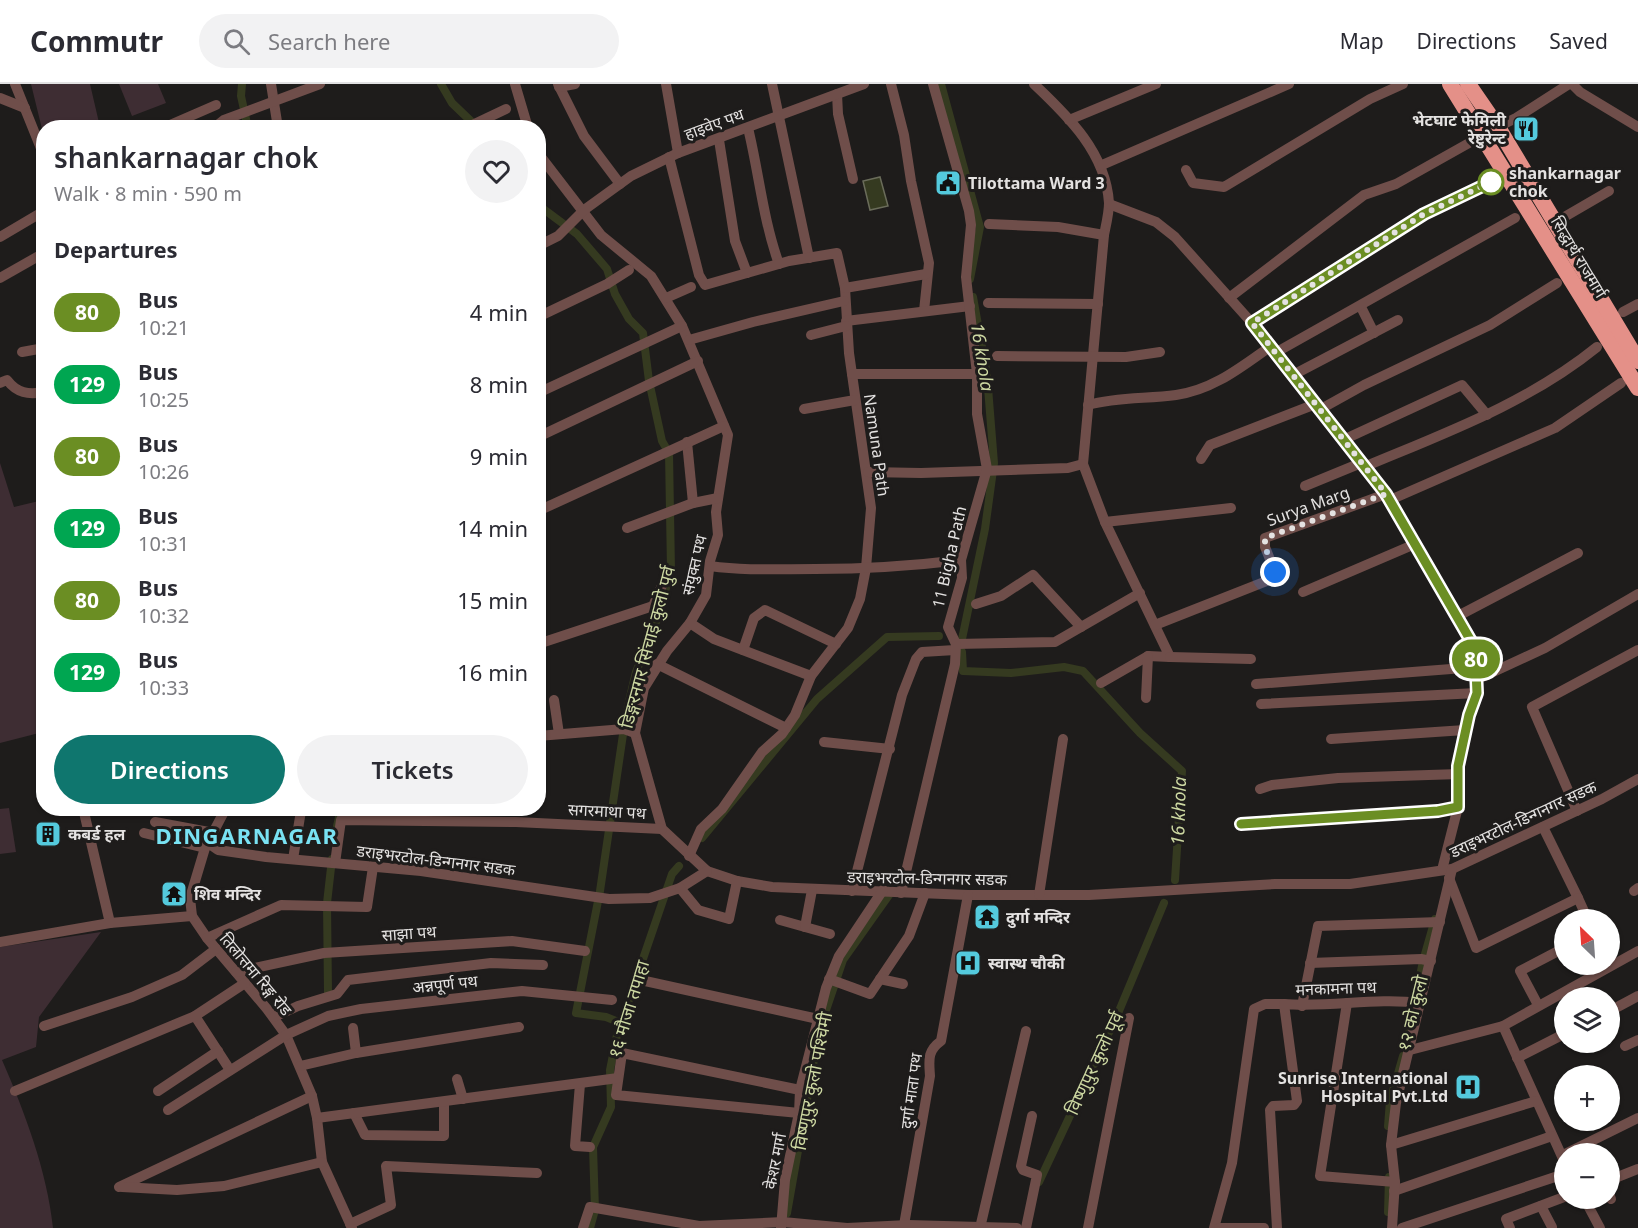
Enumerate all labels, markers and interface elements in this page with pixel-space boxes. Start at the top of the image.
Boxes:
search box [199,14,619,68]
text: Commutr [30,22,163,60]
icon: search [220,25,253,58]
text: Search here [268,26,390,56]
text: Map [1340,27,1384,55]
text: Directions [1417,27,1516,55]
text: Saved [1549,27,1608,55]
street label: हाइवेए पथ [681,103,747,145]
place label: भेटघाट फेमिली रेष्टुरेन्ट [1412,109,1506,149]
restaurant icon: भेटघाट फेमिली रेष्टुरेन्ट [1511,114,1541,144]
text: shankarnagar chok [54,138,318,176]
button: heart [465,140,528,203]
place label: shankarnagar chok [1509,162,1621,202]
public building icon: Tilottama Ward 3 [933,168,963,198]
marker: shankarnagar chok [1478,169,1504,195]
place label: Tilottama Ward 3 [968,172,1105,194]
text: Walk · 8 min · 590 m [54,180,242,207]
street label: सिद्धार्थ राजमार्ग [1546,212,1613,303]
text: Departures [54,234,178,264]
text: Bus [138,284,178,314]
text: 4 min [470,297,528,327]
text: 80 [75,298,99,326]
text: 10:21 [138,314,189,341]
water label: 16 khola [966,321,1000,393]
text: Bus [138,356,178,386]
text: 8 min [470,369,528,399]
text: 129 [69,370,105,398]
text: 10:25 [138,386,189,413]
street label: Namuna Path [859,392,895,498]
text: Bus [138,428,178,458]
text: 9 min [470,441,528,471]
text: 80 [75,442,99,470]
text: 10:26 [138,458,189,485]
street label: Surya Marg [1264,481,1352,531]
text: Bus [138,500,178,530]
street label: 11 Bigha Path [927,504,971,610]
text: 14 min [457,513,528,543]
text: 129 [69,514,105,542]
text: 10:31 [138,530,189,557]
street label: संयुक्त पथ [676,532,712,597]
your location [1260,557,1290,587]
water label: डिङ्गरनगर सिंचाई कुलो पुर्व [614,562,681,731]
text: Bus [138,572,178,602]
text: 15 min [457,585,528,615]
text: 80 [75,586,99,614]
text: 10:32 [138,602,189,629]
line badge: 80 [1449,640,1503,678]
text: Bus [138,644,178,674]
text: 80 [1464,645,1488,673]
text: 16 min [457,657,528,687]
text: 129 [69,658,105,686]
text: 10:33 [138,674,189,701]
button: Directions [54,735,285,804]
button: Tickets [297,735,528,804]
street label: डराइभरटोल-डिन्गनगर सडक [1445,775,1601,863]
water label: 16 khola [1165,776,1191,846]
street label: सगरमाथा पथ [568,798,647,824]
building icon: कबर्ड हल [33,819,63,849]
district label: DINGARNAGAR [156,820,338,850]
place label: कबर्ड हल [68,823,127,845]
street label: डराइभरटोल-डिन्गनगर सडक [354,839,517,881]
street label: डराइभरटोल-डिन्गनगर सडक [846,866,1008,890]
temple icon: शिव मन्दिर [159,879,189,909]
place label: शिव मन्दिर [194,883,262,905]
temple icon: दुर्गा मन्दिर [972,902,1002,932]
place label: दुर्गा मन्दिर [1006,906,1071,928]
north arrow [1554,909,1620,975]
map controls [1554,909,1620,1209]
street label: साझा पथ [381,920,438,946]
street label: तिलोत्तमा रिङ्ग रोड [215,928,297,1020]
hospital icon: स्वास्थ चौकी [953,948,983,978]
place label: स्वास्थ चौकी [988,952,1065,974]
water label: १६ मौजा तपाहा [602,957,654,1061]
street label: अन्नपूर्ण पथ [411,970,479,998]
water label: १२ को कुलो [1391,972,1434,1054]
street label: मनकामना पथ [1295,976,1378,1000]
button: layers [1554,987,1620,1053]
water label: विष्णुपुर कुलो पूर्व [1060,1007,1130,1119]
water label: विष्णुपुर कुलो पश्चिमी [787,1009,838,1152]
street label: दुर्गा माता पथ [895,1051,928,1130]
button: + [1554,1065,1620,1131]
place label: Sunrise International Hospital Pvt.Ltd [1278,1067,1448,1107]
hospital icon: Sunrise International Hospital Pvt.Ltd [1453,1072,1483,1102]
street label: केशर मार्ग [759,1130,791,1191]
button: − [1554,1143,1620,1209]

